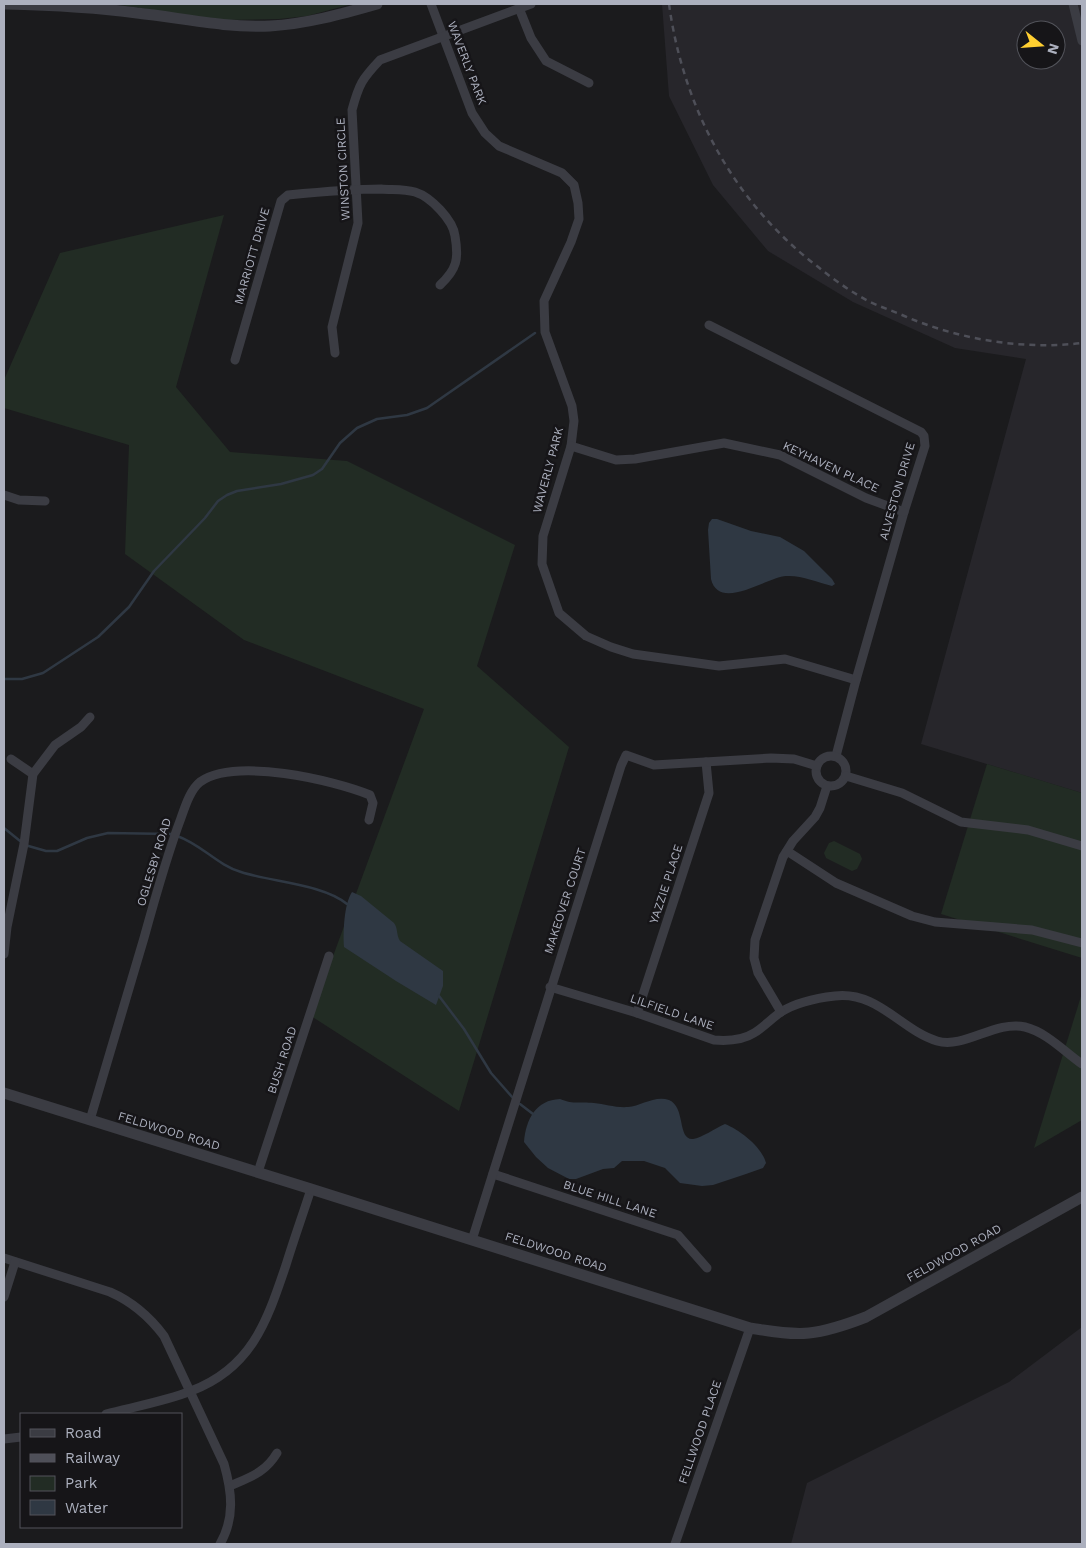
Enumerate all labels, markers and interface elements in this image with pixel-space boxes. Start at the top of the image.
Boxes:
street label: WAVERLY PARK [445,19,489,107]
north arrow [1016,20,1066,70]
text: N [1044,42,1063,56]
street label: WINSTON CIRCLE [333,117,353,221]
street label: MARRIOTT DRIVE [231,206,273,306]
street label: WAVERLY PARK [530,425,566,515]
street label: KEYHAVEN PLACE [781,439,882,496]
street label: ALVESTON DRIVE [876,440,918,542]
street label: OGLESBY ROAD [134,816,174,908]
street label: YAZZIE PLACE [647,842,686,925]
street label: MAKEOVER COURT [541,846,589,956]
street label: LILFIELD LANE [628,991,716,1033]
street label: BUSH ROAD [265,1024,299,1096]
street label: FELDWOOD ROAD [116,1109,222,1153]
street label: BLUE HILL LANE [562,1177,659,1221]
street label: FELDWOOD ROAD [904,1221,1004,1285]
street label: FELDWOOD ROAD [503,1229,609,1275]
street label: FELLWOOD PLACE [676,1378,724,1486]
legend [20,1413,182,1528]
text: Road [65,1424,102,1442]
text: Railway [65,1449,120,1467]
text: Park [65,1474,98,1492]
text: Water [65,1499,108,1517]

